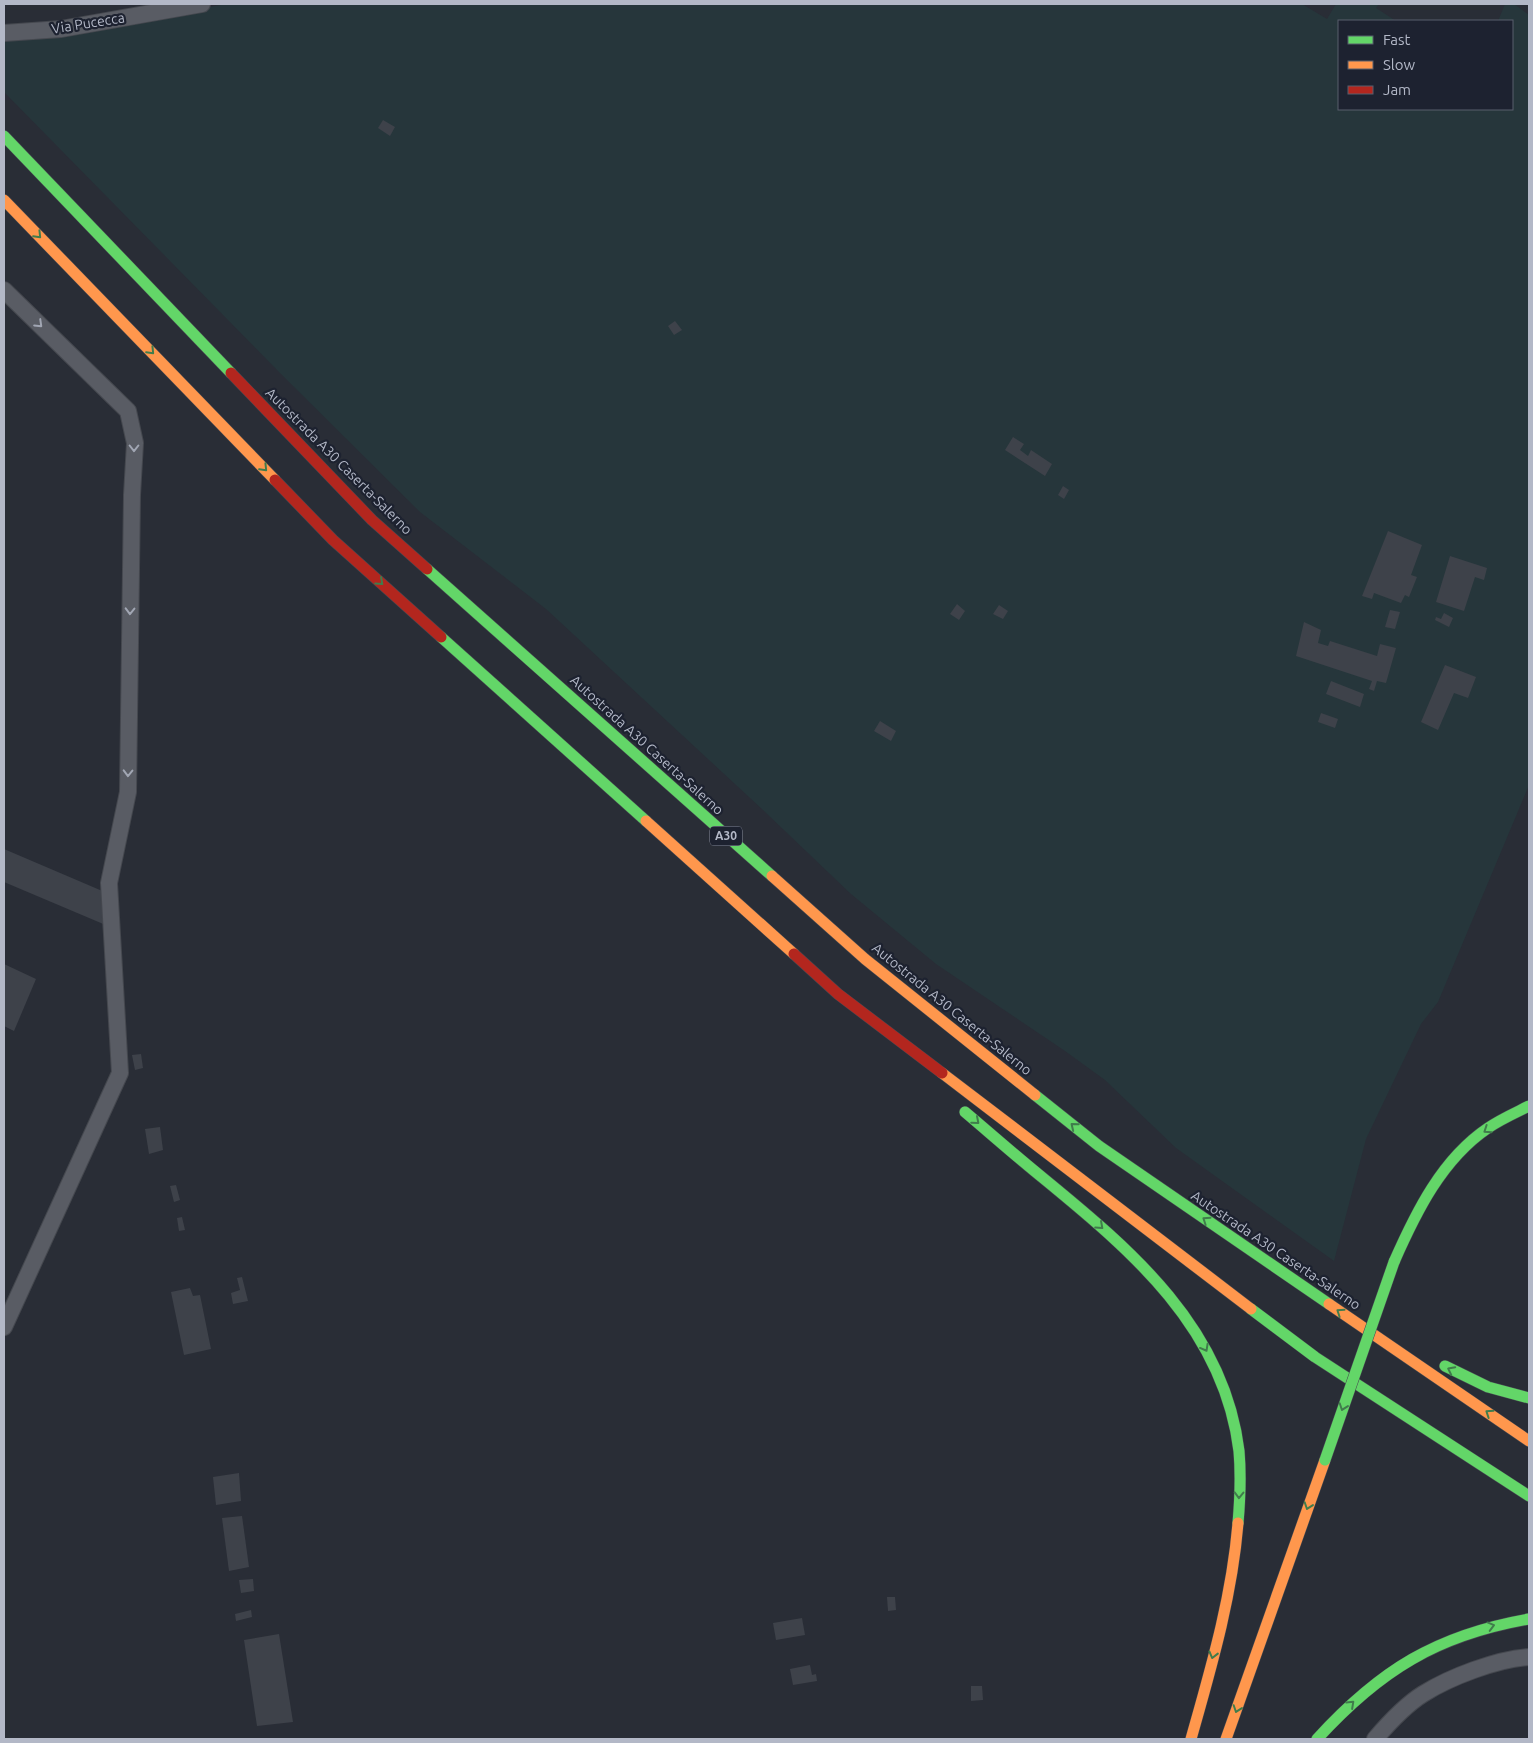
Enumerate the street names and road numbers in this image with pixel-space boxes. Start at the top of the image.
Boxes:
street label: Via Pucecca [50,9,126,37]
street label: Autostrada A30 Caserta-Salerno [262,384,416,538]
street label: Autostrada A30 Caserta-Salerno [567,672,727,818]
road number: A30 [710,826,742,846]
street label: Autostrada A30 Caserta-Salerno [869,940,1035,1078]
street label: Autostrada A30 Caserta-Salerno [1188,1187,1364,1313]

